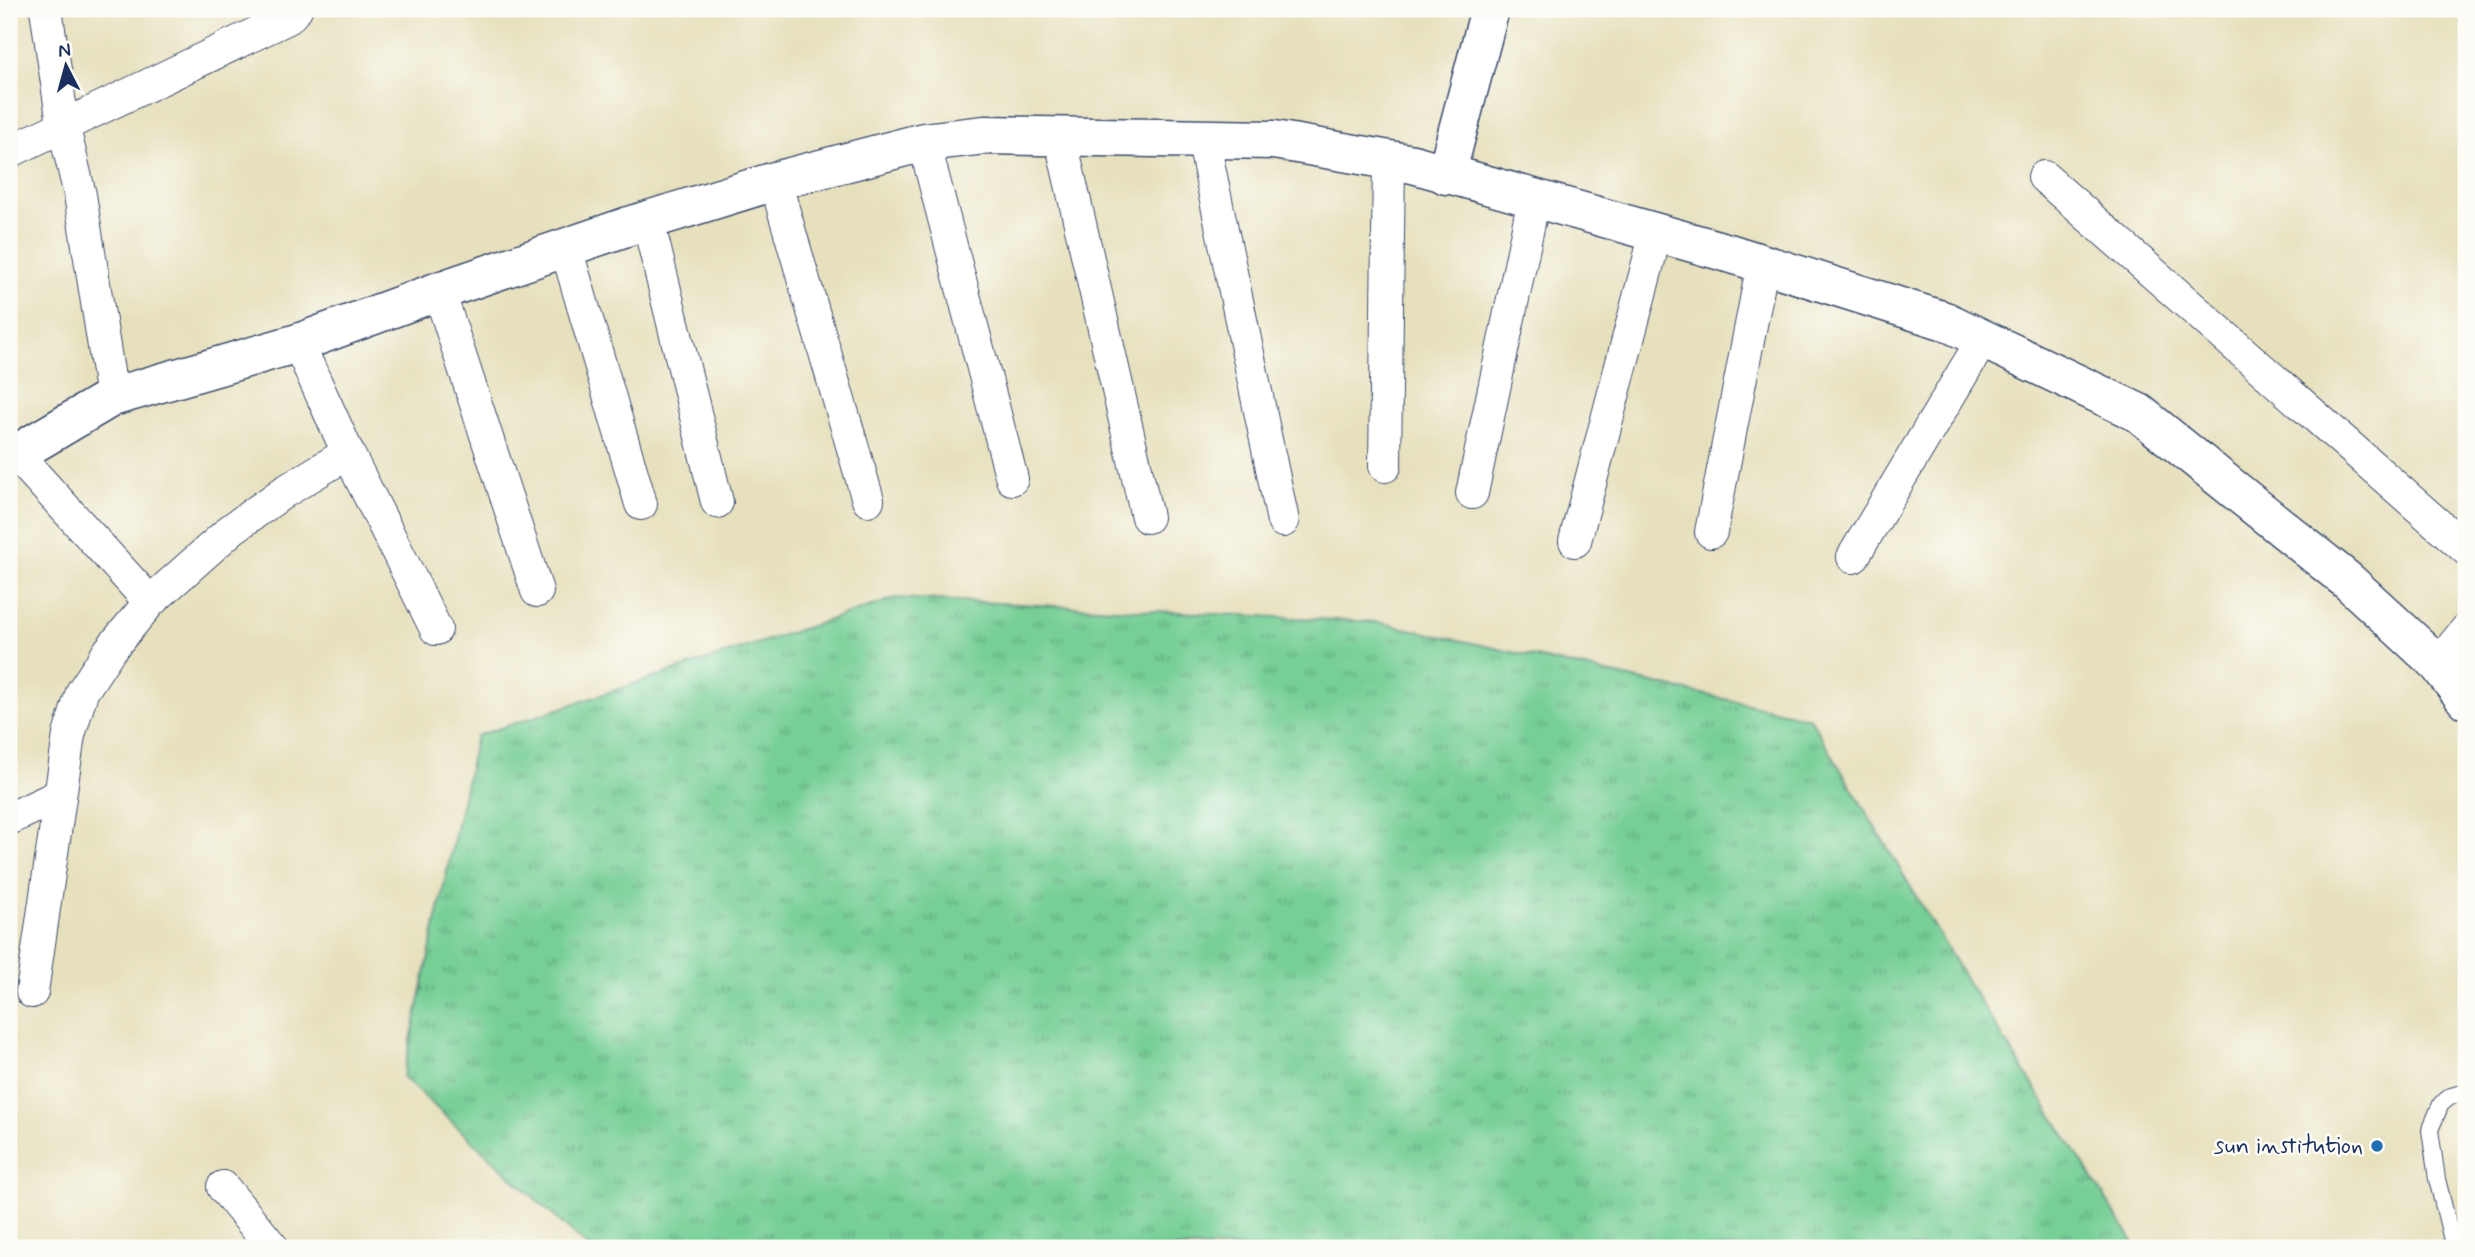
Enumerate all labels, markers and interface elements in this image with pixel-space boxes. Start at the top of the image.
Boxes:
north arrow [32,32,102,102]
text: N [57,37,72,64]
place label: sun institution [2214,1131,2363,1162]
marker: sun institution [2369,1138,2385,1154]

